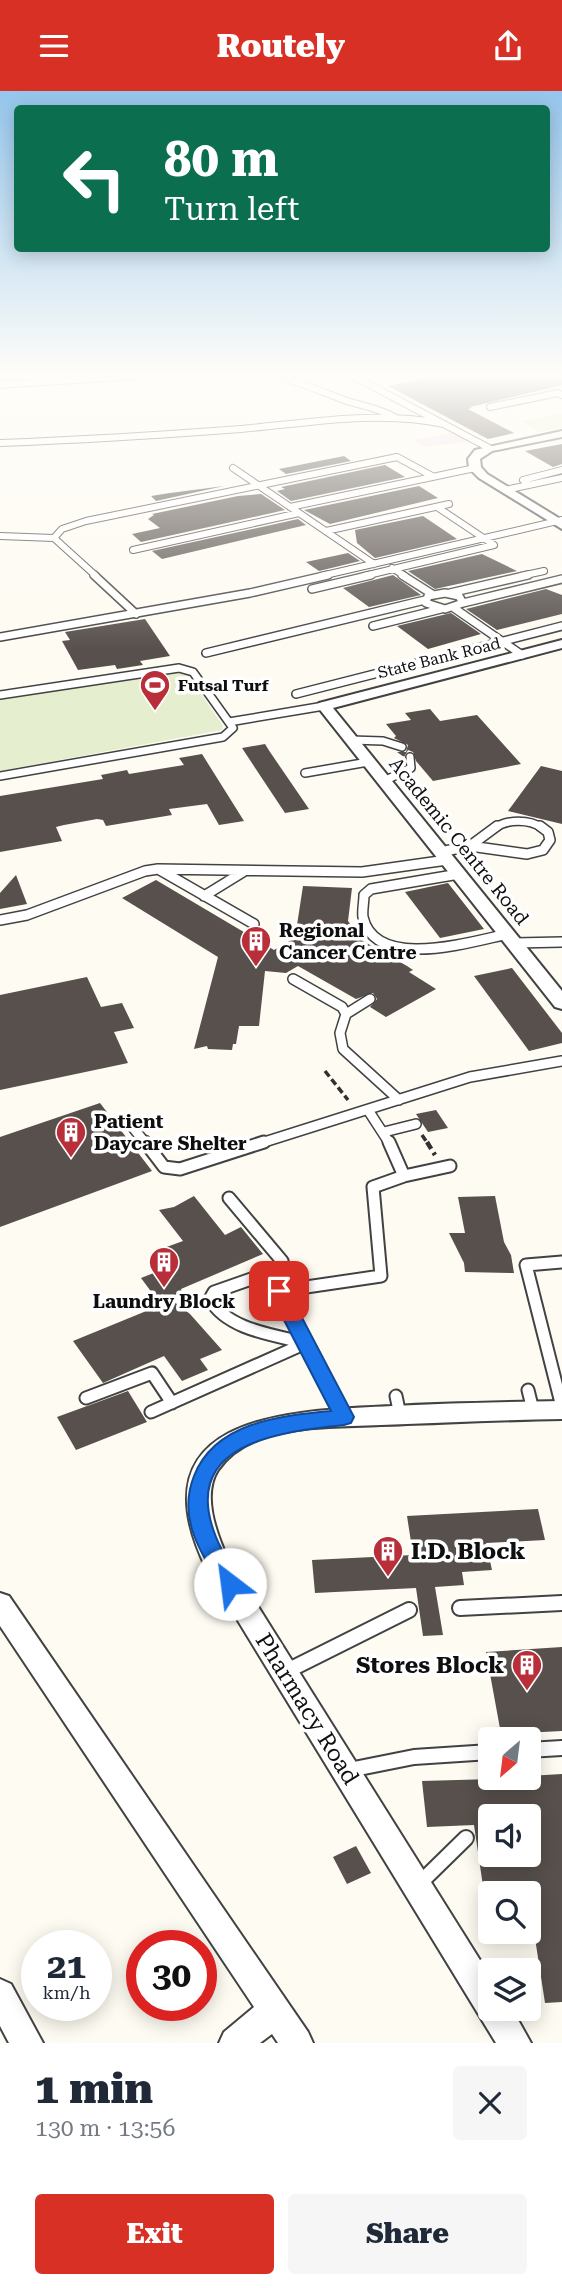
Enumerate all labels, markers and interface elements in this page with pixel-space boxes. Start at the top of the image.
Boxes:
icon: menu [35,27,73,65]
text: Routely [217,27,345,65]
icon: share [489,27,527,65]
text: 80 m [164,131,279,188]
icon: left [49,133,140,224]
text: Turn left [164,190,299,228]
street label: State Bank Road [376,634,502,682]
sports icon: Futsal Turf [138,668,172,712]
place label: Futsal Turf [178,676,270,695]
street label: Academic Centre Road [384,753,534,929]
place label: Regional Cancer Centre [279,919,417,964]
building icon: Regional Cancer Centre [239,924,273,968]
place label: Patient Daycare Shelter [94,1110,247,1155]
building icon: Patient Daycare Shelter [54,1115,88,1159]
building icon: Laundry Block [147,1245,181,1289]
pin [249,1261,309,1321]
icon: arrive [260,1272,298,1310]
place label: Laundry Block [93,1290,235,1313]
building icon: I.D. Block [371,1534,405,1578]
place label: I.D. Block [411,1538,525,1565]
position arrow [193,1547,267,1621]
street label: Pharmacy Road [250,1628,365,1790]
building icon: Stores Block [510,1648,544,1692]
place label: Stores Block [356,1652,504,1679]
north arrow [478,1727,541,1790]
map controls [478,1727,541,2021]
button: sound [478,1804,541,1867]
button: search [478,1881,541,1944]
speed limit sign: 30 [126,1930,217,2021]
text: 21 [47,1946,86,1987]
button: layers [478,1958,541,2021]
text: km/h [42,1982,91,2003]
text: 1 min [35,2064,153,2113]
button: close [453,2066,527,2140]
text: 130 m · 13:56 [35,2115,175,2142]
button: Exit [35,2194,274,2274]
button: Share [288,2194,527,2274]

